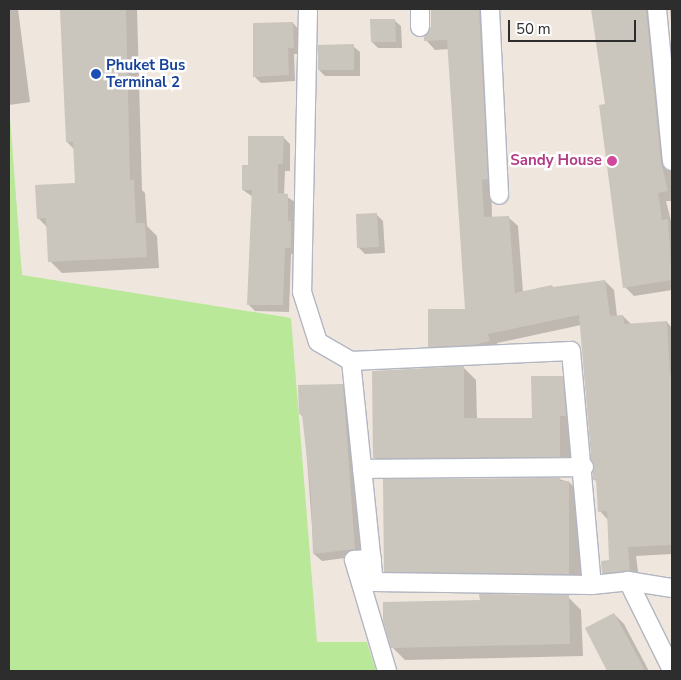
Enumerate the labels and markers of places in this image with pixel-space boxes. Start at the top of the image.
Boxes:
place label: Phuket Bus Terminal 2 [106,56,185,91]
marker: Phuket Bus Terminal 2 [90,68,102,80]
place label: Sandy House [510,152,602,170]
marker: Sandy House [606,155,618,167]

